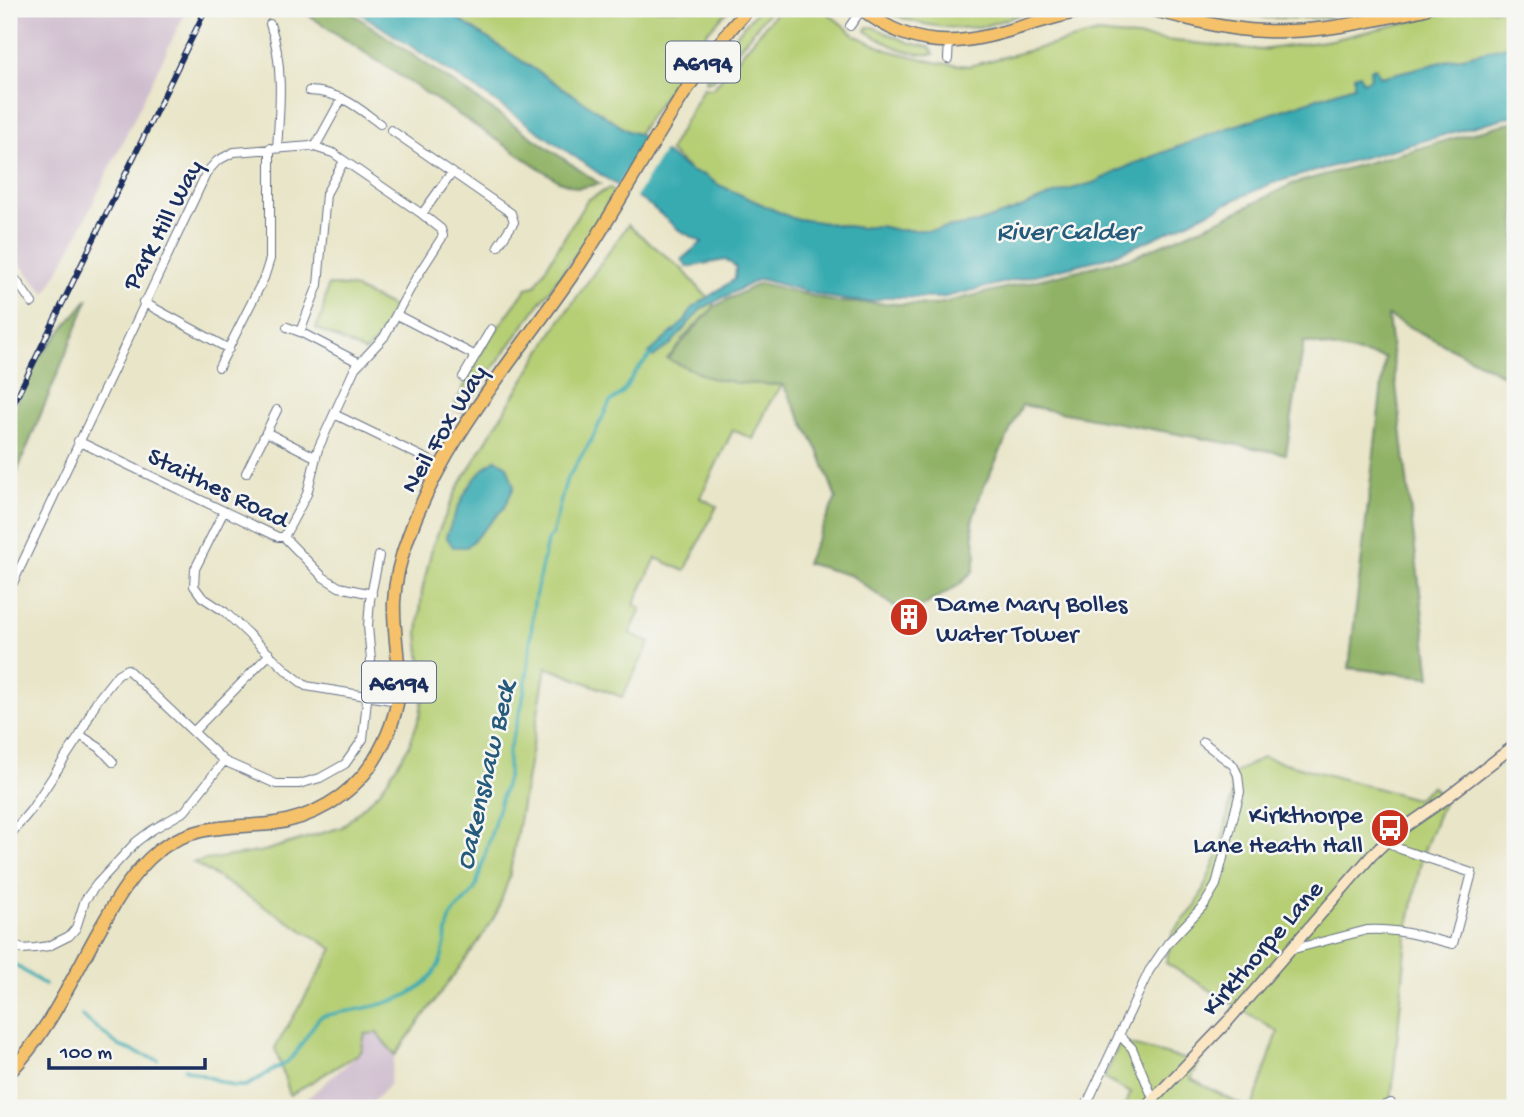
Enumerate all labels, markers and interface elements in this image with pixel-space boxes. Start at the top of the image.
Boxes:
road number: A6194 [666,42,740,82]
street label: Park Hill Way [117,155,212,297]
water label: River Calder [996,217,1143,250]
street label: Neil Fox Way [396,360,496,500]
street label: Staithes Road [141,443,294,538]
place label: Dame Mary Bolles Water Tower [934,591,1129,652]
building icon: Dame Mary Bolles Water Tower [888,596,930,638]
road number: A6194 [362,662,436,702]
water label: Oakenshaw Beck [450,676,526,874]
place label: Kirkthorpe Lane Heath Hall [1193,802,1364,863]
bus stop icon: Kirkthorpe Lane Heath Hall [1369,807,1411,849]
street label: Kirkthorpe Lane [1197,875,1332,1024]
scale bar [49,1026,205,1070]
text: 100 m [59,1042,112,1067]

